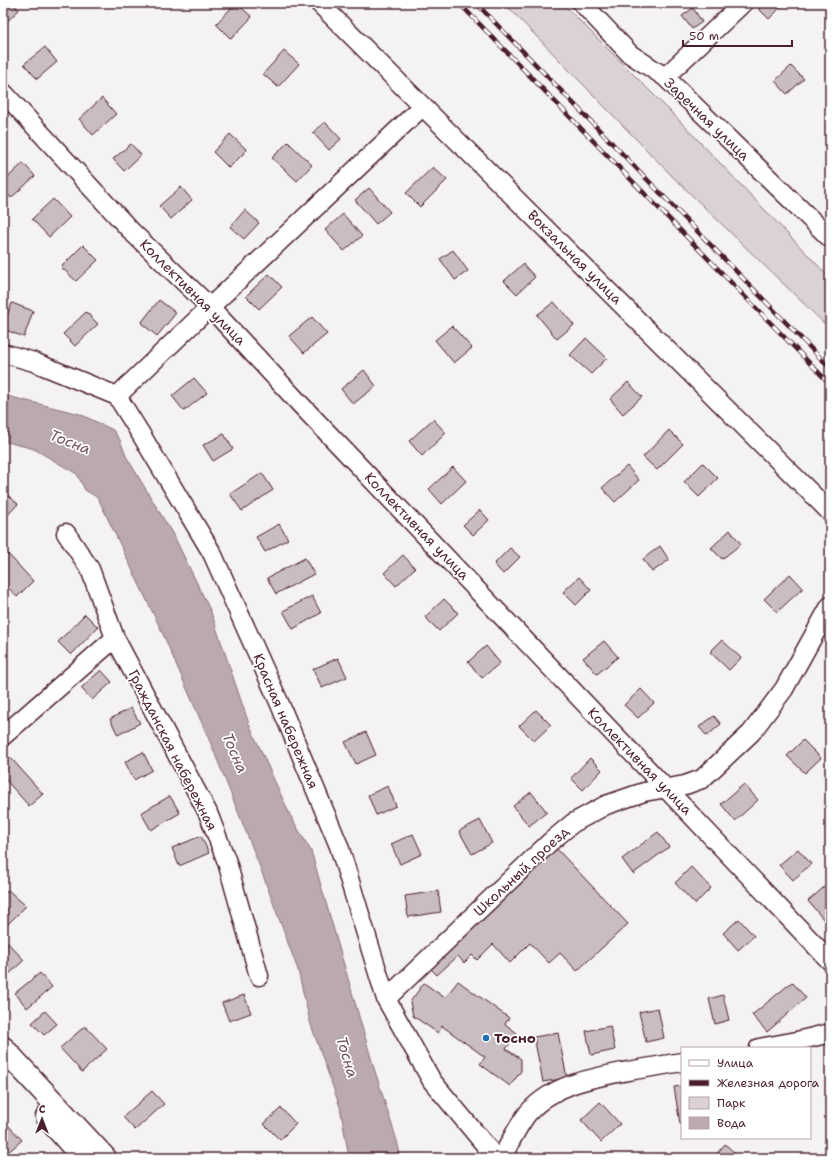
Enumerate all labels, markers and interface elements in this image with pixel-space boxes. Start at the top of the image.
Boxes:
scale bar [683,22,792,48]
text: 50 m [689,28,719,44]
street label: Заречная улица [661,74,754,164]
street label: Вокзальная улица [524,206,626,308]
street label: Коллективная улица [136,235,250,349]
water label: Тосна [47,425,93,459]
street label: Коллективная улица [361,468,473,584]
street label: Красная набережная [249,651,323,791]
street label: Гражданская набережная [125,667,221,833]
street label: Коллективная улица [584,703,696,819]
water label: Тосна [218,730,252,776]
street label: Школьный проезд [470,822,573,920]
place label: Тосно [494,1029,536,1047]
marker: Тосно [481,1033,491,1043]
water label: Тосна [331,1034,363,1080]
legend [681,1047,811,1139]
text: Улица [717,1055,754,1071]
text: Железная дорога [717,1075,820,1091]
text: Парк [717,1095,746,1111]
north arrow [22,1099,62,1139]
text: С [39,1102,46,1117]
text: Вода [717,1115,746,1131]

